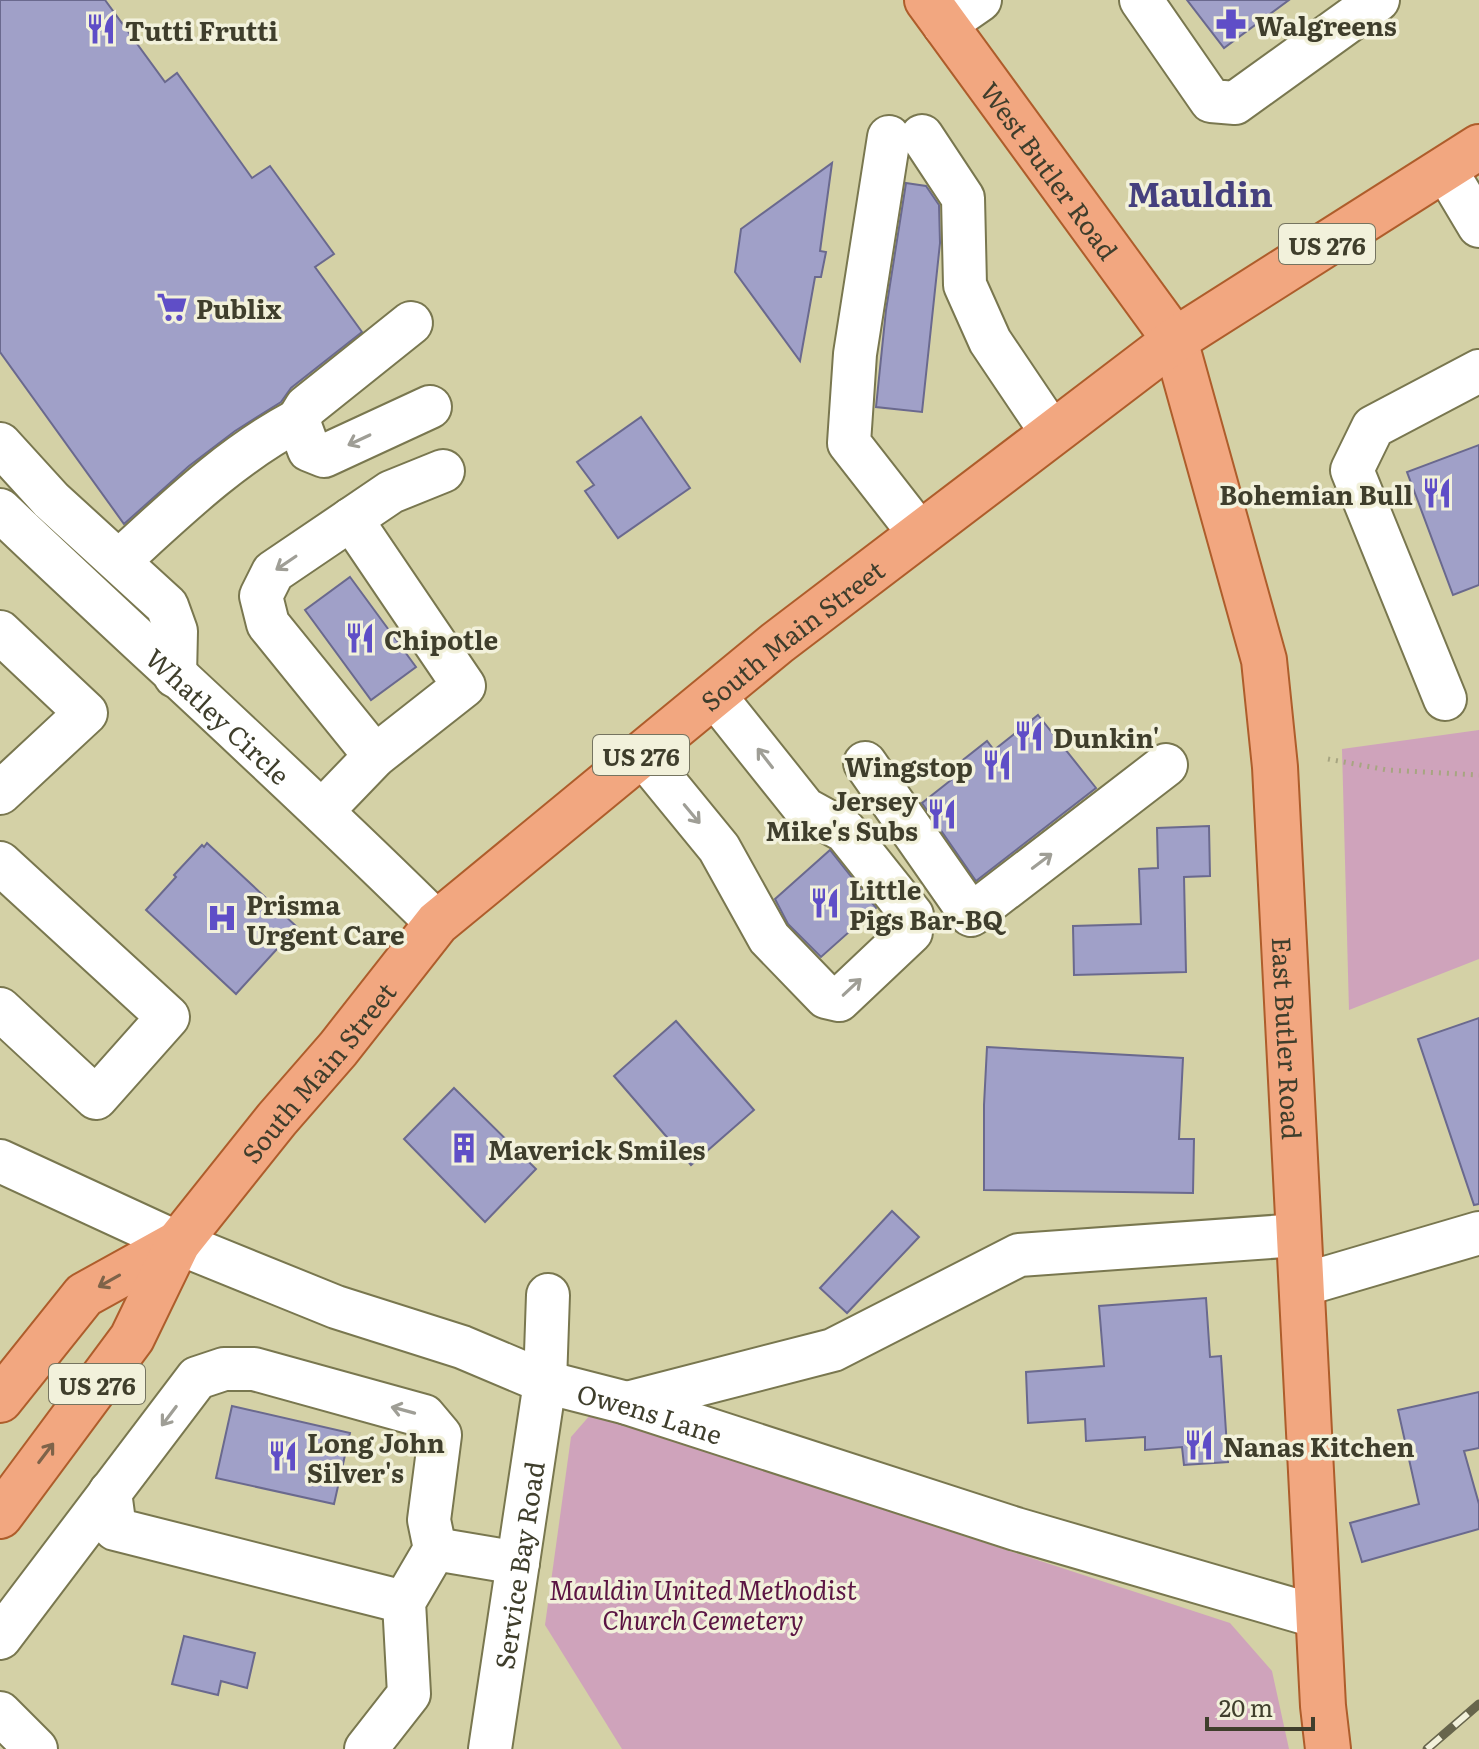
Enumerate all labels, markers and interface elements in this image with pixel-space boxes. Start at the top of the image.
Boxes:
place label: Walgreens [1255,5,1397,44]
pharmacy icon: Walgreens [1214,7,1248,41]
place label: Tutti Frutti [125,10,278,49]
restaurant icon: Tutti Frutti [84,12,118,46]
street label: West Butler Road [972,72,1129,267]
district label: Mauldin [1127,167,1273,217]
road number: US 276 [1279,224,1375,264]
place label: Publix [196,288,282,327]
supermarket icon: Publix [155,290,189,324]
one-way arrow [347,433,371,448]
place label: Bohemian Bull [1219,474,1413,513]
restaurant icon: Bohemian Bull [1420,476,1454,510]
street label: South Main Street [691,549,892,719]
one-way arrow [275,555,298,571]
place label: Chipotle [384,619,498,658]
restaurant icon: Chipotle [343,621,377,655]
street label: Whatley Circle [138,638,300,792]
place label: Dunkin' [1053,717,1160,756]
restaurant icon: Dunkin' [1012,719,1046,753]
road number: US 276 [593,735,689,775]
place label: Wingstop [844,746,973,785]
one-way arrow [756,748,773,769]
restaurant icon: Wingstop [980,748,1014,782]
place label: Jersey Mike's Subs [766,780,918,849]
restaurant icon: Jersey Mike's Subs [925,797,959,831]
one-way arrow [682,804,700,825]
one-way arrow [1030,852,1052,869]
place label: Little Pigs Bar-BQ [849,869,1006,938]
place label: Prisma Urgent Care [246,884,405,953]
restaurant icon: Little Pigs Bar-BQ [808,886,842,920]
hospital icon: Prisma Urgent Care [205,901,239,935]
street label: East Butler Road [1264,936,1314,1141]
street label: South Main Street [231,972,404,1170]
one-way arrow [842,978,862,997]
place label: Maverick Smiles [488,1129,706,1168]
building icon: Maverick Smiles [447,1131,481,1165]
one-way arrow [98,1273,122,1289]
road number: US 276 [49,1364,145,1404]
street label: Owens Lane [573,1372,728,1452]
one-way arrow [390,1402,416,1417]
one-way arrow [160,1405,177,1426]
place label: Long John Silver's [307,1422,445,1491]
place label: Nanas Kitchen [1223,1426,1415,1465]
restaurant icon: Nanas Kitchen [1182,1428,1216,1462]
restaurant icon: Long John Silver's [266,1439,300,1473]
one-way arrow [38,1443,55,1464]
street label: Service Bay Road [483,1458,552,1672]
park label: Mauldin United Methodist Church Cemetery [549,1569,857,1638]
scale bar [1207,1681,1313,1731]
text: 20 m [1219,1689,1273,1724]

